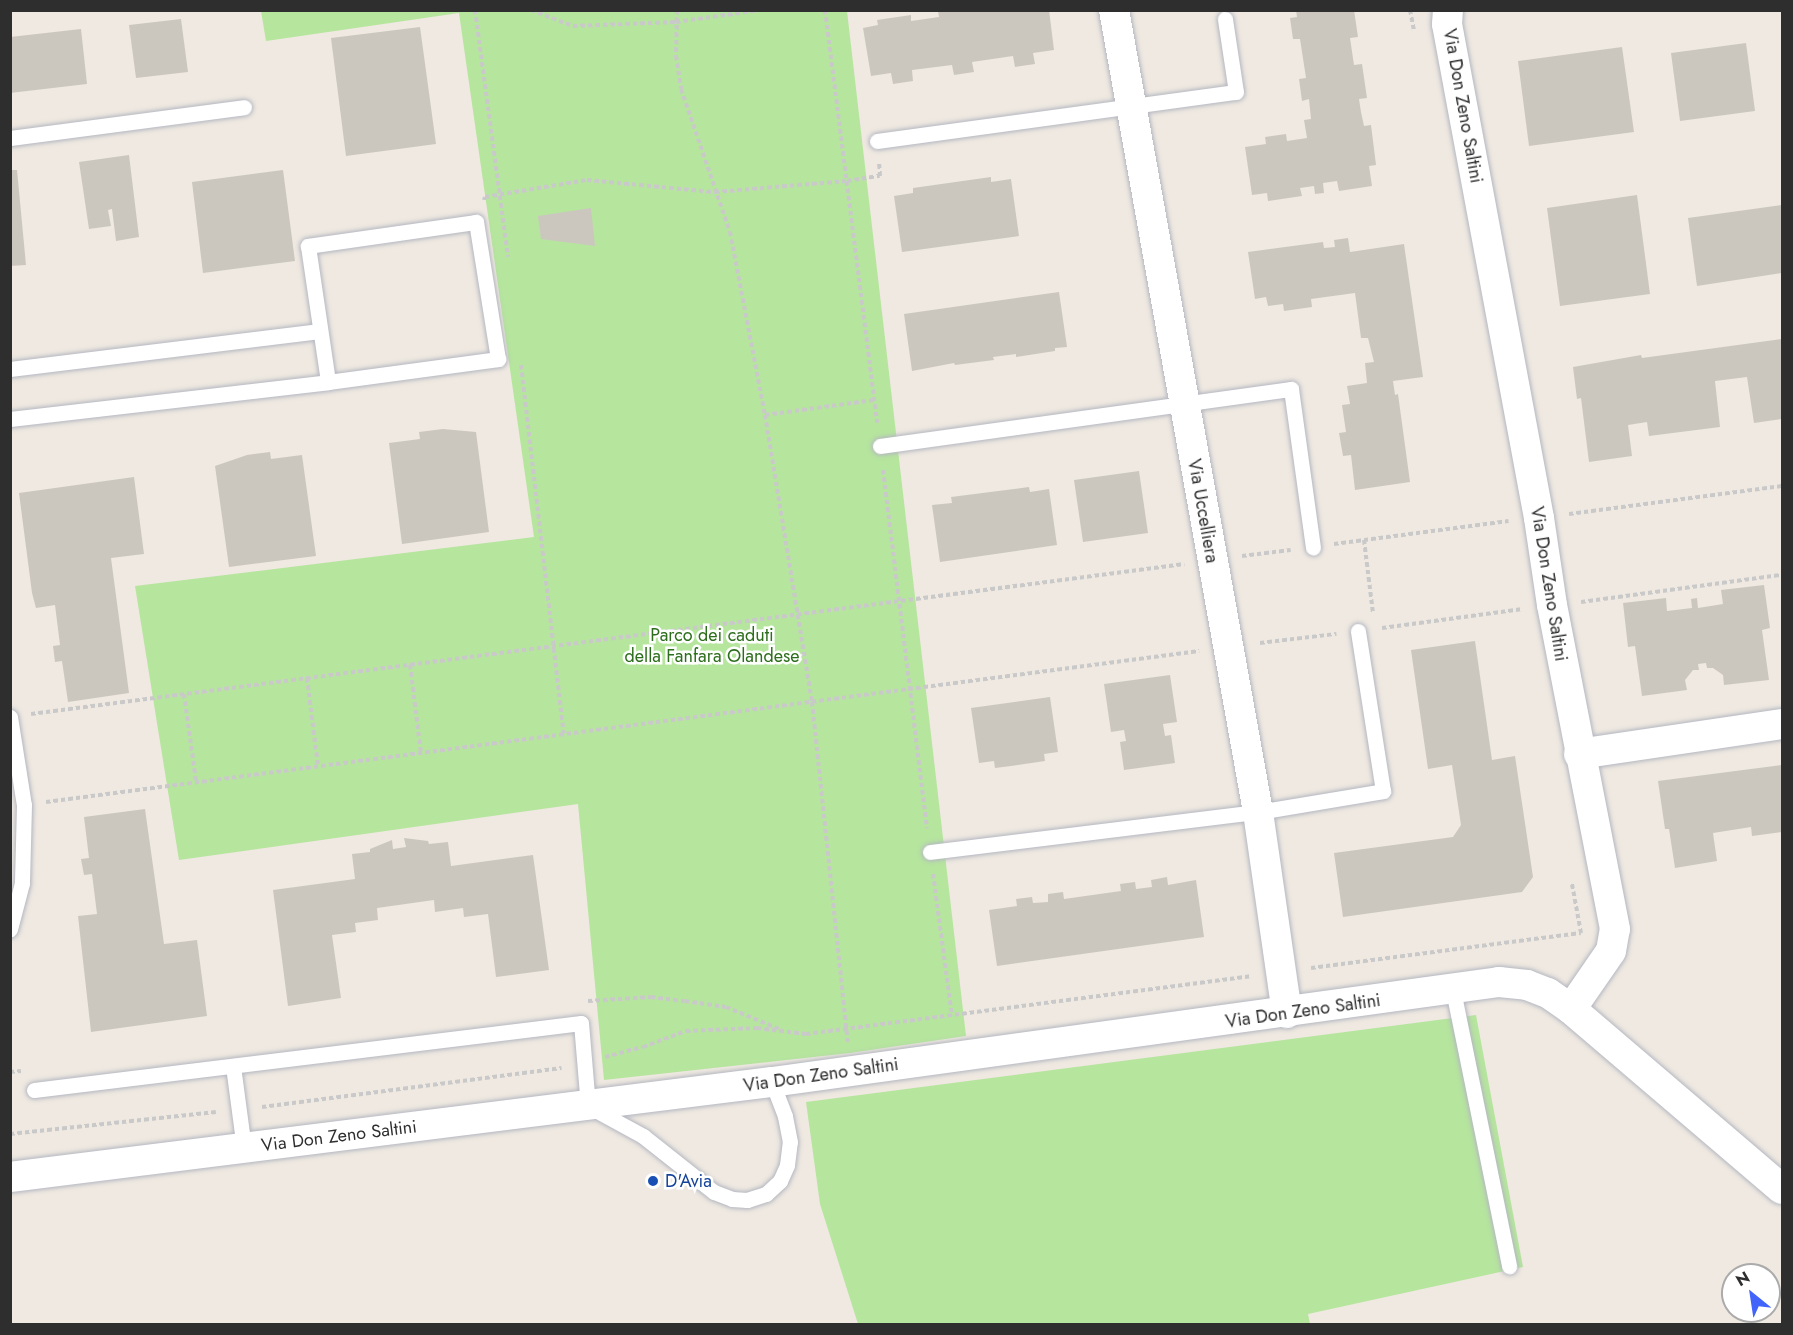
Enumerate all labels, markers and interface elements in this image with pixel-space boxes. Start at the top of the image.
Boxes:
street label: Via Don Zeno Saltini [1439,27,1487,185]
street label: Via Uccelliera [1183,457,1223,565]
street label: Via Don Zeno Saltini [1526,505,1572,663]
park label: Parco dei caduti della Fanfara Olandese [625,625,799,668]
street label: Via Don Zeno Saltini [1224,989,1382,1033]
street label: Via Don Zeno Saltini [742,1053,900,1097]
street label: Via Don Zeno Saltini [260,1116,418,1156]
place label: D'Avia [665,1170,712,1192]
marker: D'Avia [646,1174,660,1188]
north arrow [1721,1263,1781,1323]
text: N [1731,1266,1754,1292]

